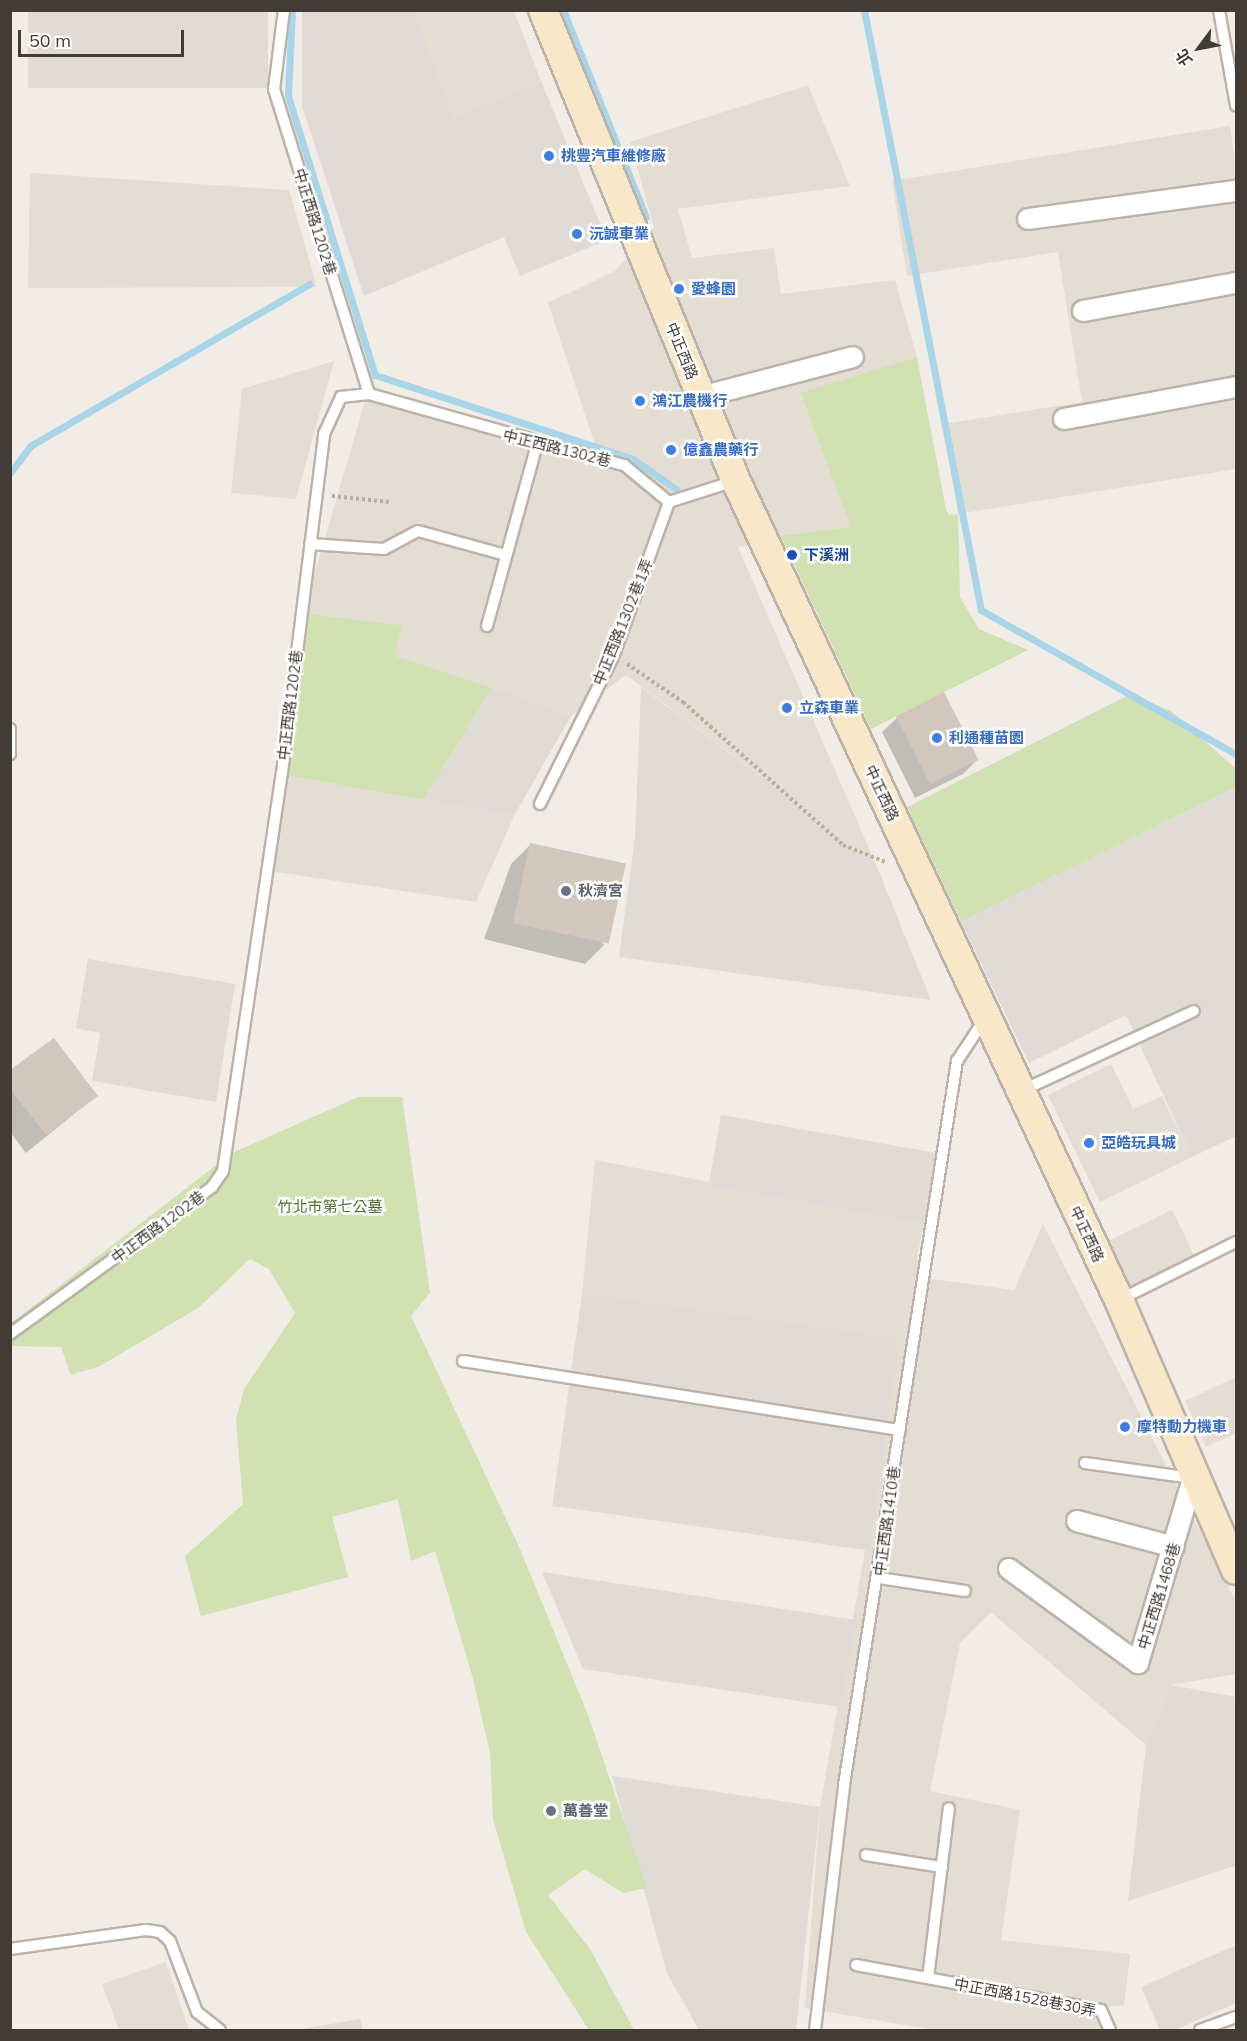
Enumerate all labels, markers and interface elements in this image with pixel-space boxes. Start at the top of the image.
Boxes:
scale bar [21,18,188,56]
north arrow [1169,18,1229,78]
text: 50 m [29,29,71,52]
text: 北 [1171,45,1196,70]
place label: 桃豐汽車維修廠 [561,147,666,165]
marker: 桃豐汽車維修廠 [542,149,556,163]
street label: 中正西路1202巷 [290,166,340,278]
place label: 沅誠車業 [589,225,649,243]
marker: 沅誠車業 [570,227,584,241]
place label: 愛蜂園 [691,280,736,298]
marker: 愛蜂園 [672,282,686,296]
street label: 中正西路 [662,320,702,382]
place label: 鴻江農機行 [652,392,727,410]
marker: 鴻江農機行 [633,394,647,408]
street label: 中正西路1302巷 [501,426,613,470]
place label: 億鑫農藥行 [683,441,758,459]
marker: 億鑫農藥行 [664,443,678,457]
place label: 下溪洲 [804,546,849,564]
marker: 下溪洲 [785,548,799,562]
street label: 中正西路1302巷1弄 [589,556,657,688]
street label: 中正西路1202巷 [274,649,306,761]
place label: 立森車業 [799,699,859,717]
marker: 立森車業 [780,701,794,715]
place label: 利通種苗園 [949,729,1024,747]
marker: 利通種苗園 [930,731,944,745]
street label: 中正西路 [861,762,903,824]
place label: 秋濟宮 [578,882,623,900]
marker: 秋濟宮 [559,884,573,898]
place label: 亞皓玩具城 [1101,1134,1176,1152]
marker: 亞皓玩具城 [1082,1136,1096,1150]
street label: 中正西路1202巷 [108,1187,208,1267]
park label: 竹北市第七公墓 [278,1198,382,1216]
street label: 中正西路 [1066,1203,1108,1265]
place label: 摩特動力機車 [1137,1418,1227,1436]
marker: 摩特動力機車 [1118,1420,1132,1434]
street label: 中正西路1410巷 [870,1465,904,1577]
street label: 中正西路1468巷 [1134,1540,1184,1652]
place label: 萬善堂 [563,1802,608,1820]
marker: 萬善堂 [544,1804,558,1818]
street label: 中正西路1528巷30弄 [953,1974,1097,2020]

